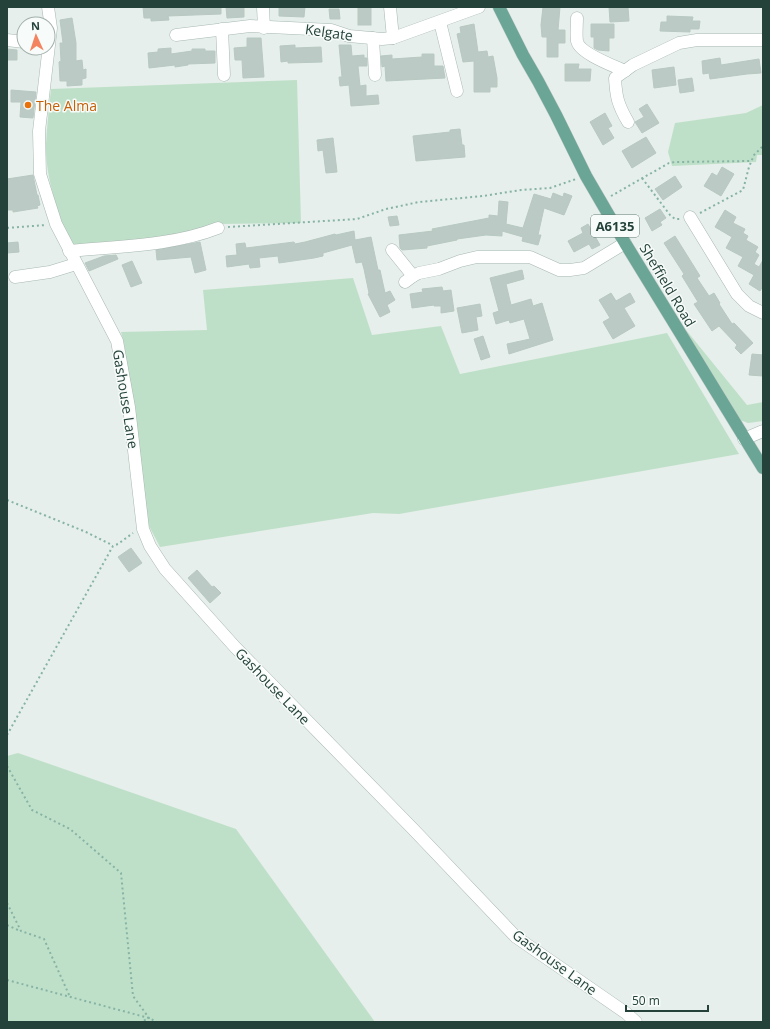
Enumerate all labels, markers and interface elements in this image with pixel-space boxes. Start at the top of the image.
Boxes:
north arrow [16,16,56,56]
text: N [31,18,40,33]
street label: Kelgate [304,19,354,45]
place label: The Alma [36,96,97,115]
marker: The Alma [23,100,33,110]
road number: A6135 [591,215,639,237]
street label: Sheffield Road [636,240,700,330]
street label: Gashouse Lane [109,348,143,450]
street label: Gashouse Lane [231,643,315,729]
street label: Gashouse Lane [509,925,601,999]
scale bar [626,987,708,1013]
text: 50 m [632,992,660,1009]

